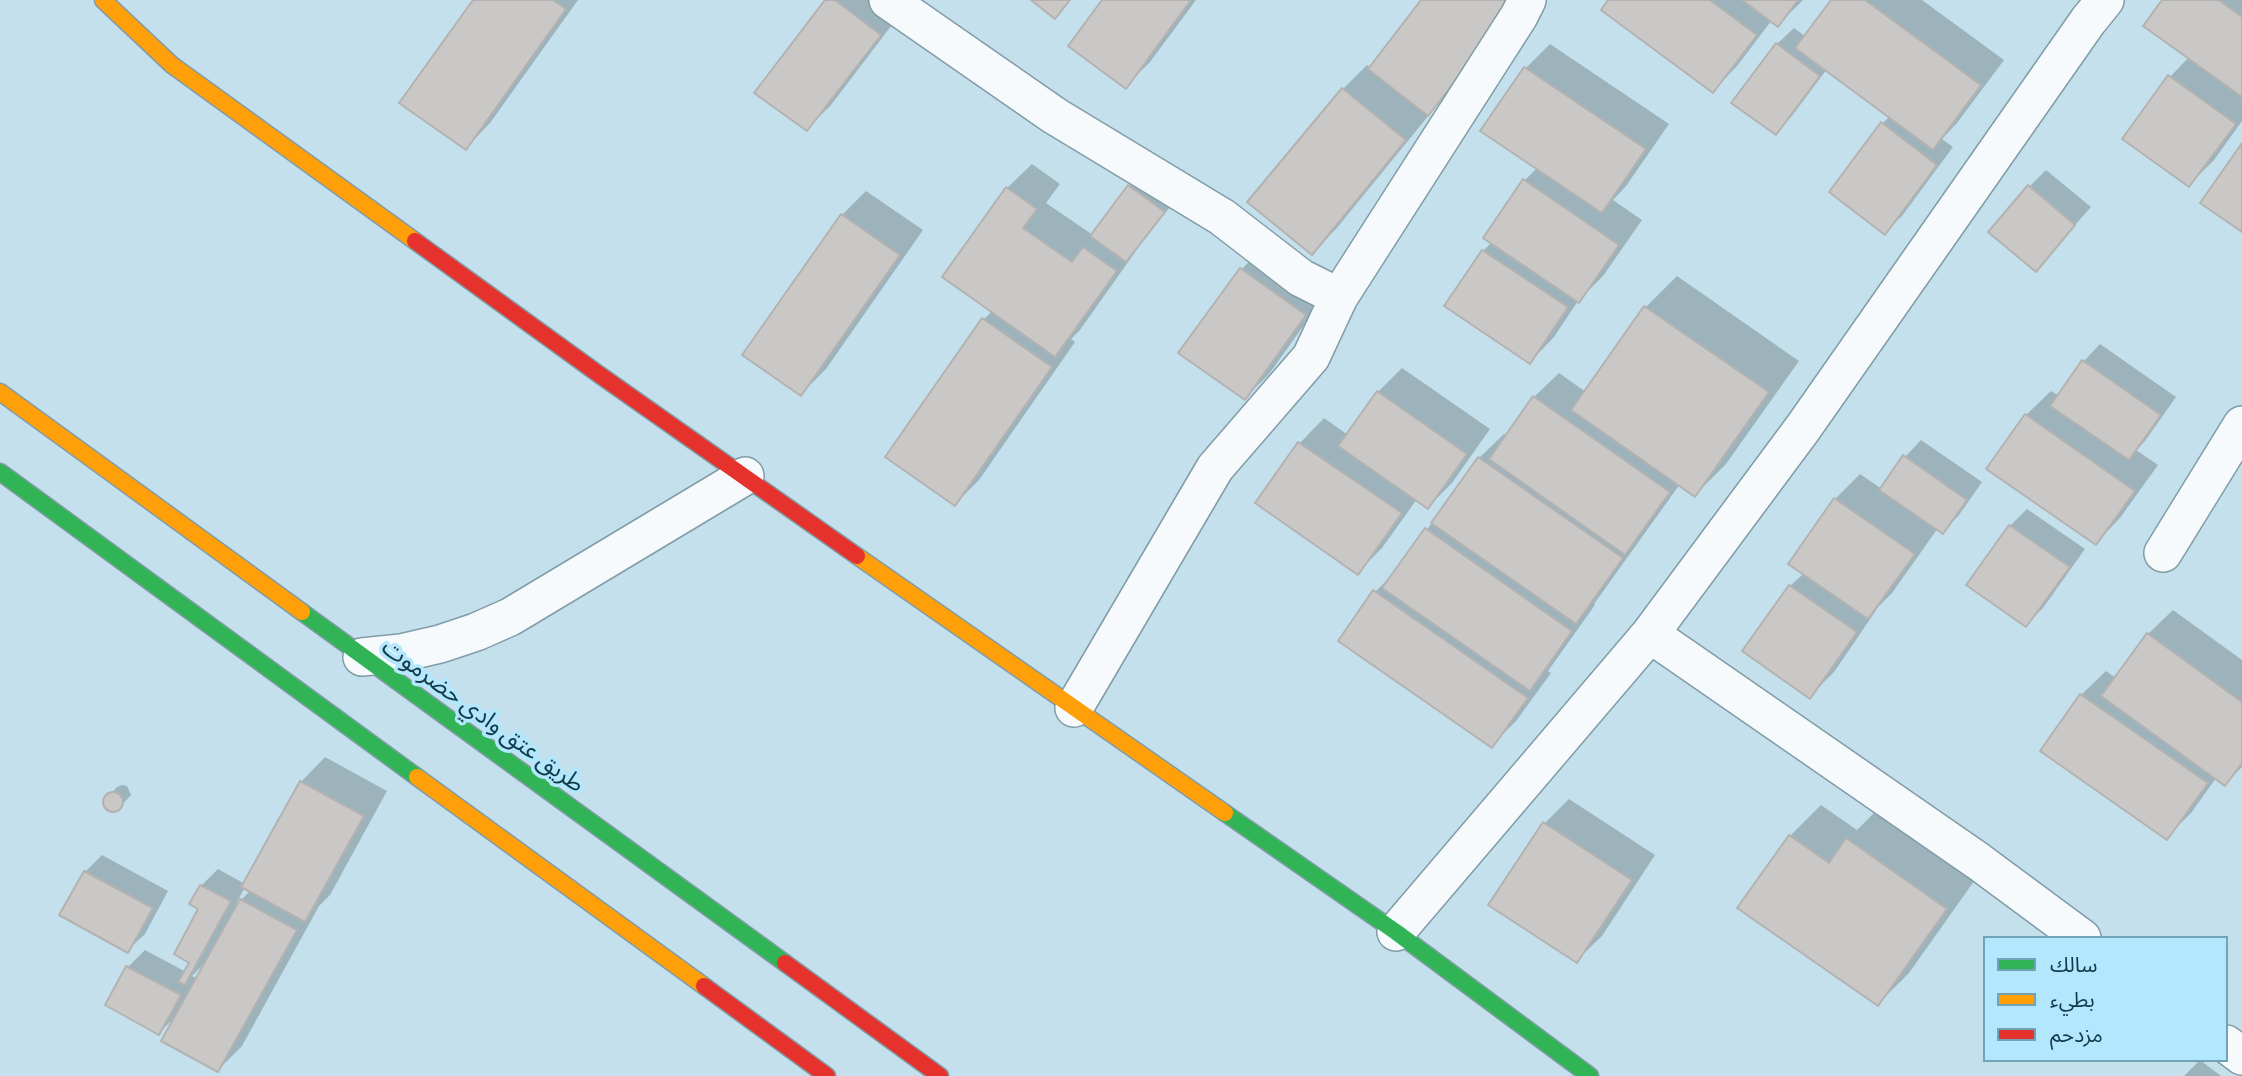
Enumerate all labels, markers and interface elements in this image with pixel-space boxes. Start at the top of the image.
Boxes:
street label: طريق عتق وادي حضرموت [376,633,590,799]
legend [1983,936,2228,1062]
text: سالك [2050,955,2097,976]
text: بطيء [2050,990,2095,1011]
text: مزدحم [2050,1025,2103,1046]

